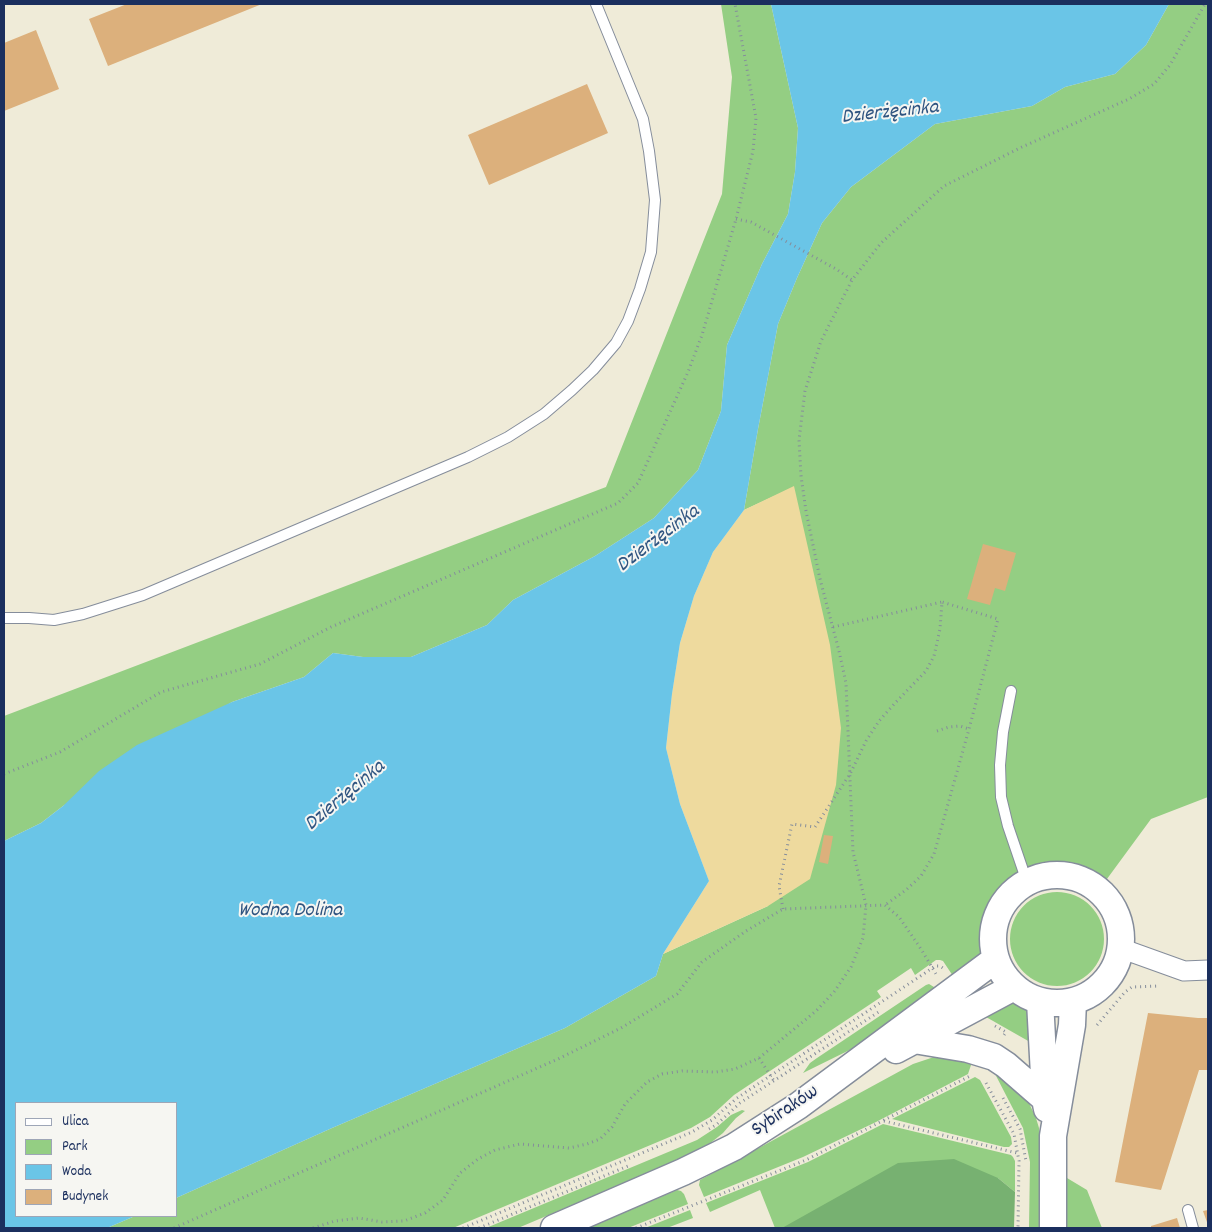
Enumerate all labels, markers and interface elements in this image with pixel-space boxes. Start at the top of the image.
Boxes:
water label: Dzierżęcinka [840,96,940,132]
water label: Dzierżęcinka [613,501,705,579]
water label: Dzierżęcinka [301,756,391,838]
water label: Wodna Dolina [238,899,342,925]
street label: Sybiraków [748,1081,824,1143]
legend [15,1102,178,1217]
text: Ulica [62,1111,89,1133]
text: Park [62,1136,88,1158]
text: Woda [62,1161,91,1183]
text: Budynek [62,1186,108,1208]

